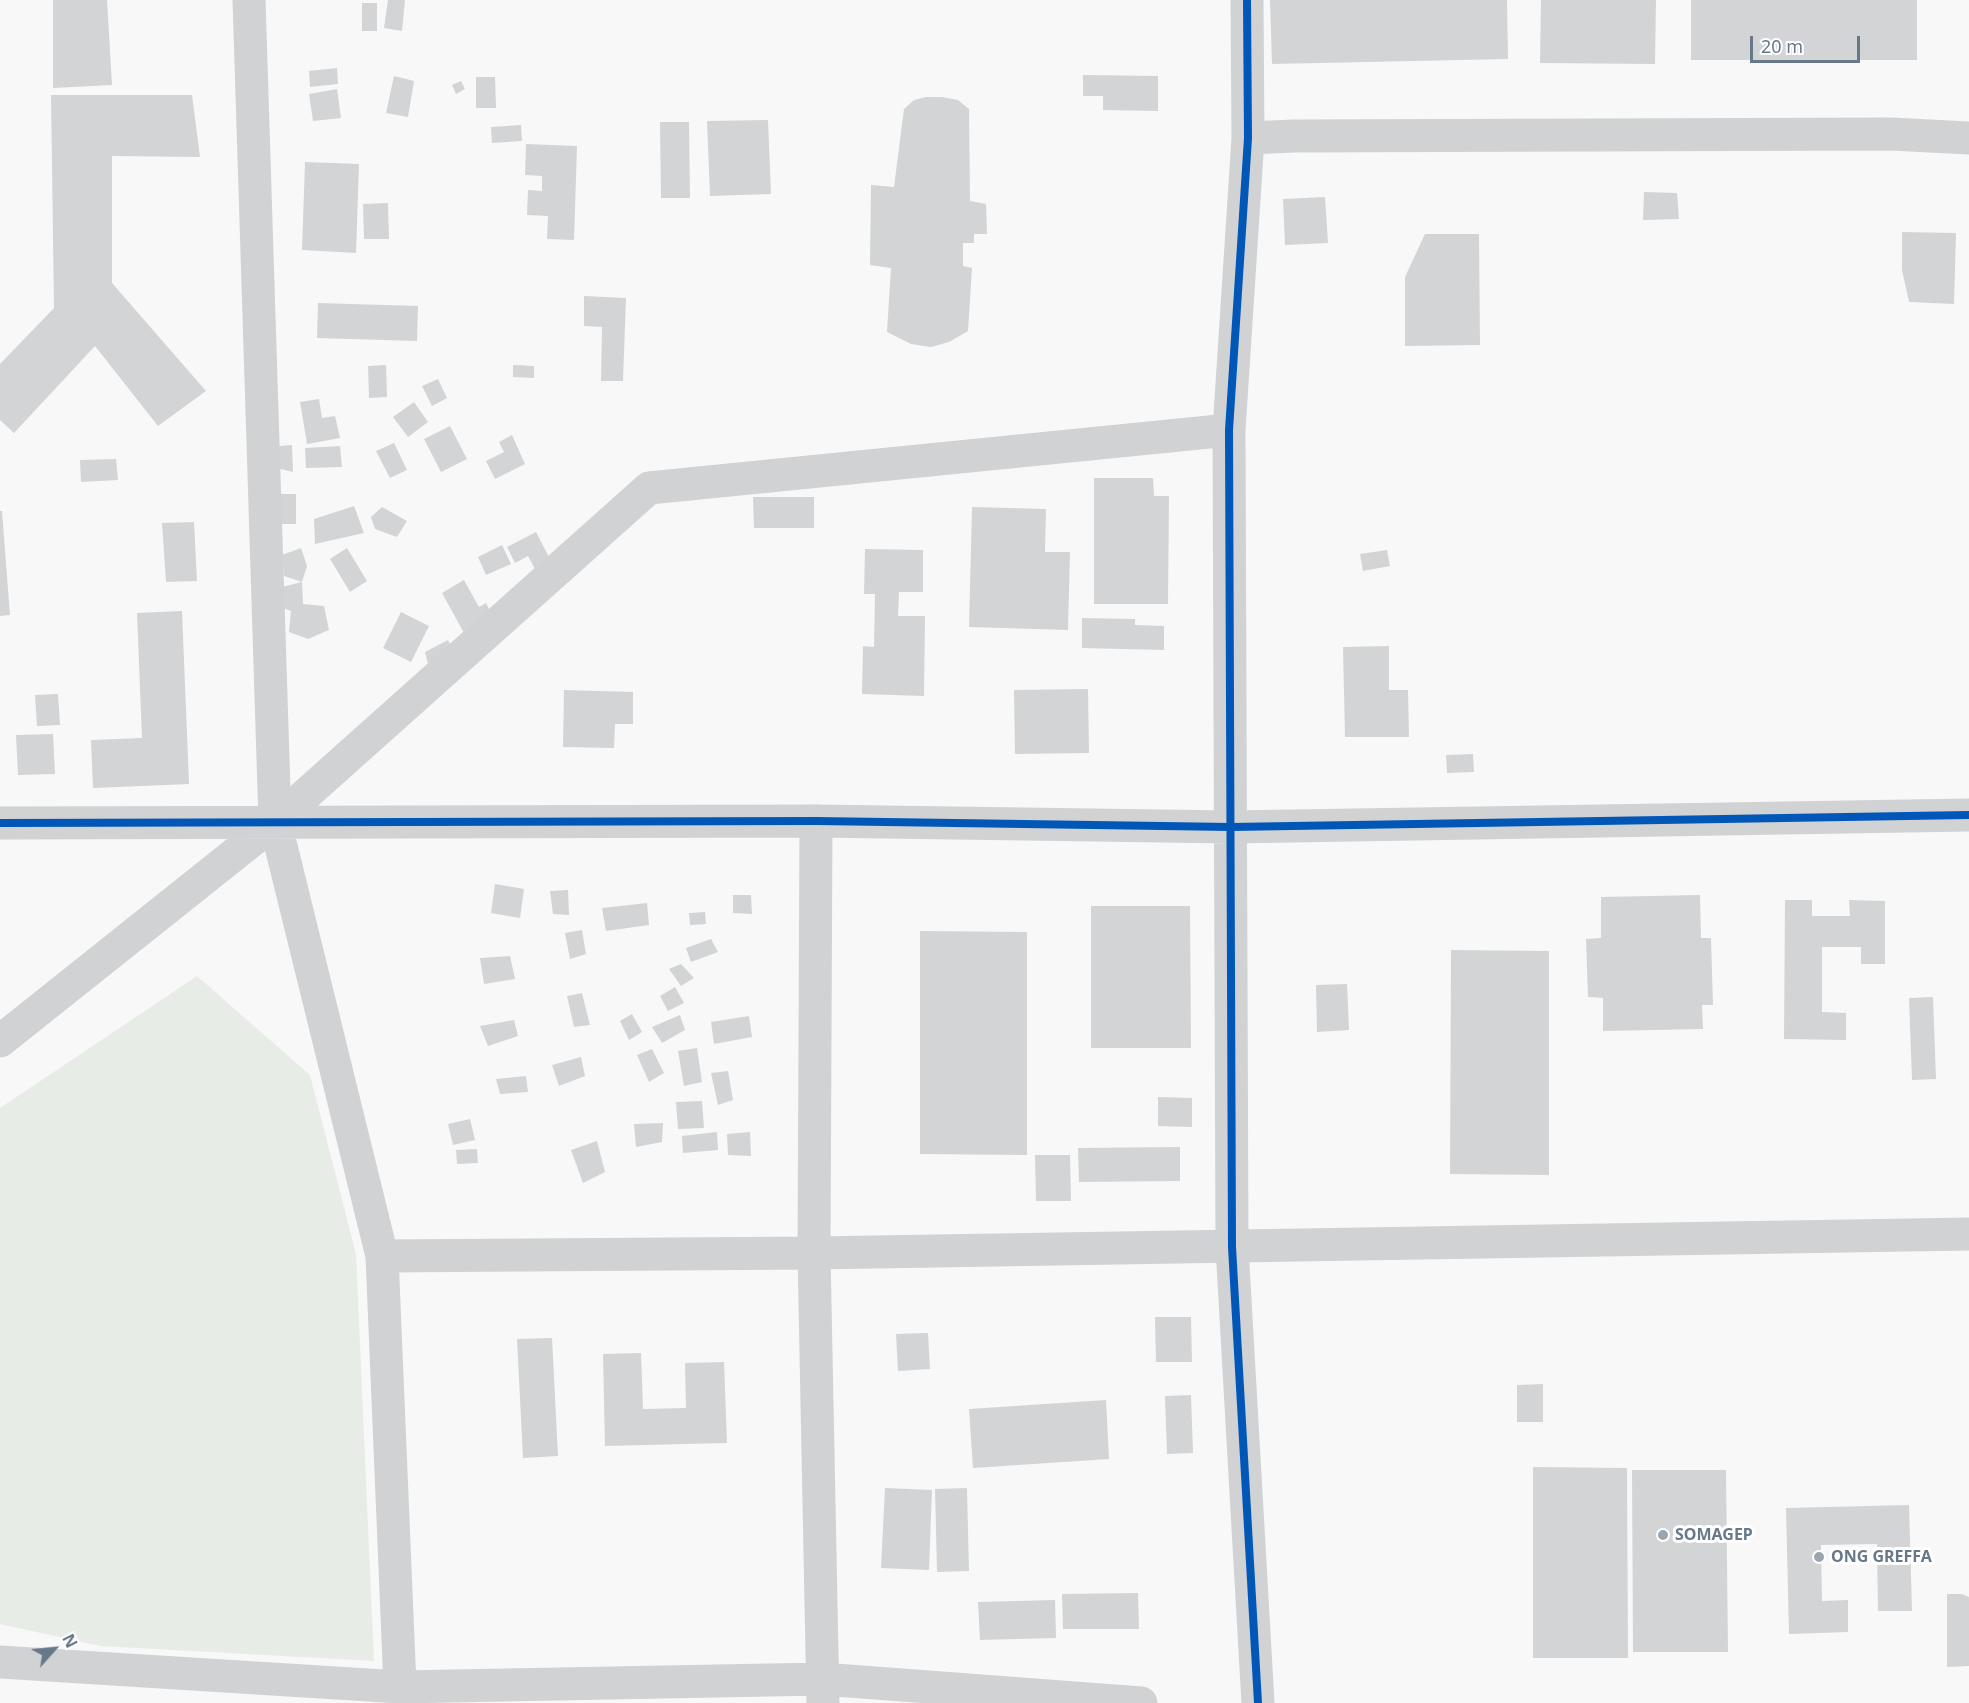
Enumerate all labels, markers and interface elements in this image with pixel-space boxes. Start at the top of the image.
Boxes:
scale bar [1753,24,1862,62]
text: 20 m [1761,34,1803,58]
place label: SOMAGEP [1675,1525,1753,1545]
marker: SOMAGEP [1656,1528,1670,1542]
place label: ONG GREFFA [1831,1547,1932,1567]
marker: ONG GREFFA [1812,1550,1826,1564]
north arrow [24,1619,84,1679]
text: N [57,1630,83,1652]

